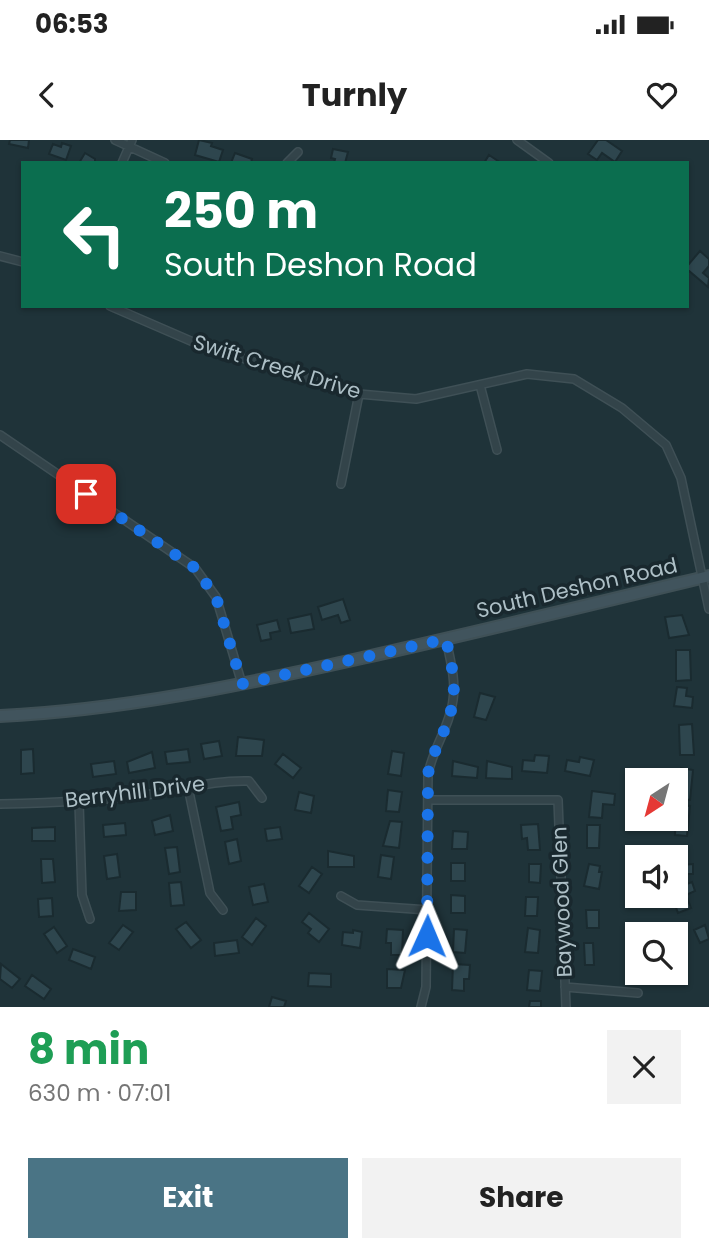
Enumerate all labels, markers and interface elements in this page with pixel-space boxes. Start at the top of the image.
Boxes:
text: 06:53 [35,6,109,42]
text: Turnly [302,72,407,117]
icon: back [28,76,66,114]
icon: heart [643,76,681,114]
text: 250 m [164,177,318,245]
icon: left [49,189,140,280]
text: South Deshon Road [164,242,477,287]
street label: Swift Creek Drive [190,327,365,406]
pin [56,464,116,524]
icon: arrive [67,475,105,513]
street label: South Deshon Road [474,550,680,625]
north arrow [625,768,688,831]
map controls [625,768,688,985]
street label: Berryhill Drive [63,769,206,814]
street label: Baywood Glen [544,826,579,978]
button: sound [625,845,688,908]
position arrow [390,899,464,973]
button: search [625,922,688,985]
text: 8 min [28,1020,149,1079]
button: close [607,1030,681,1104]
text: 630 m · 07:01 [28,1077,171,1109]
button: Exit [28,1158,348,1238]
button: Share [362,1158,681,1238]

